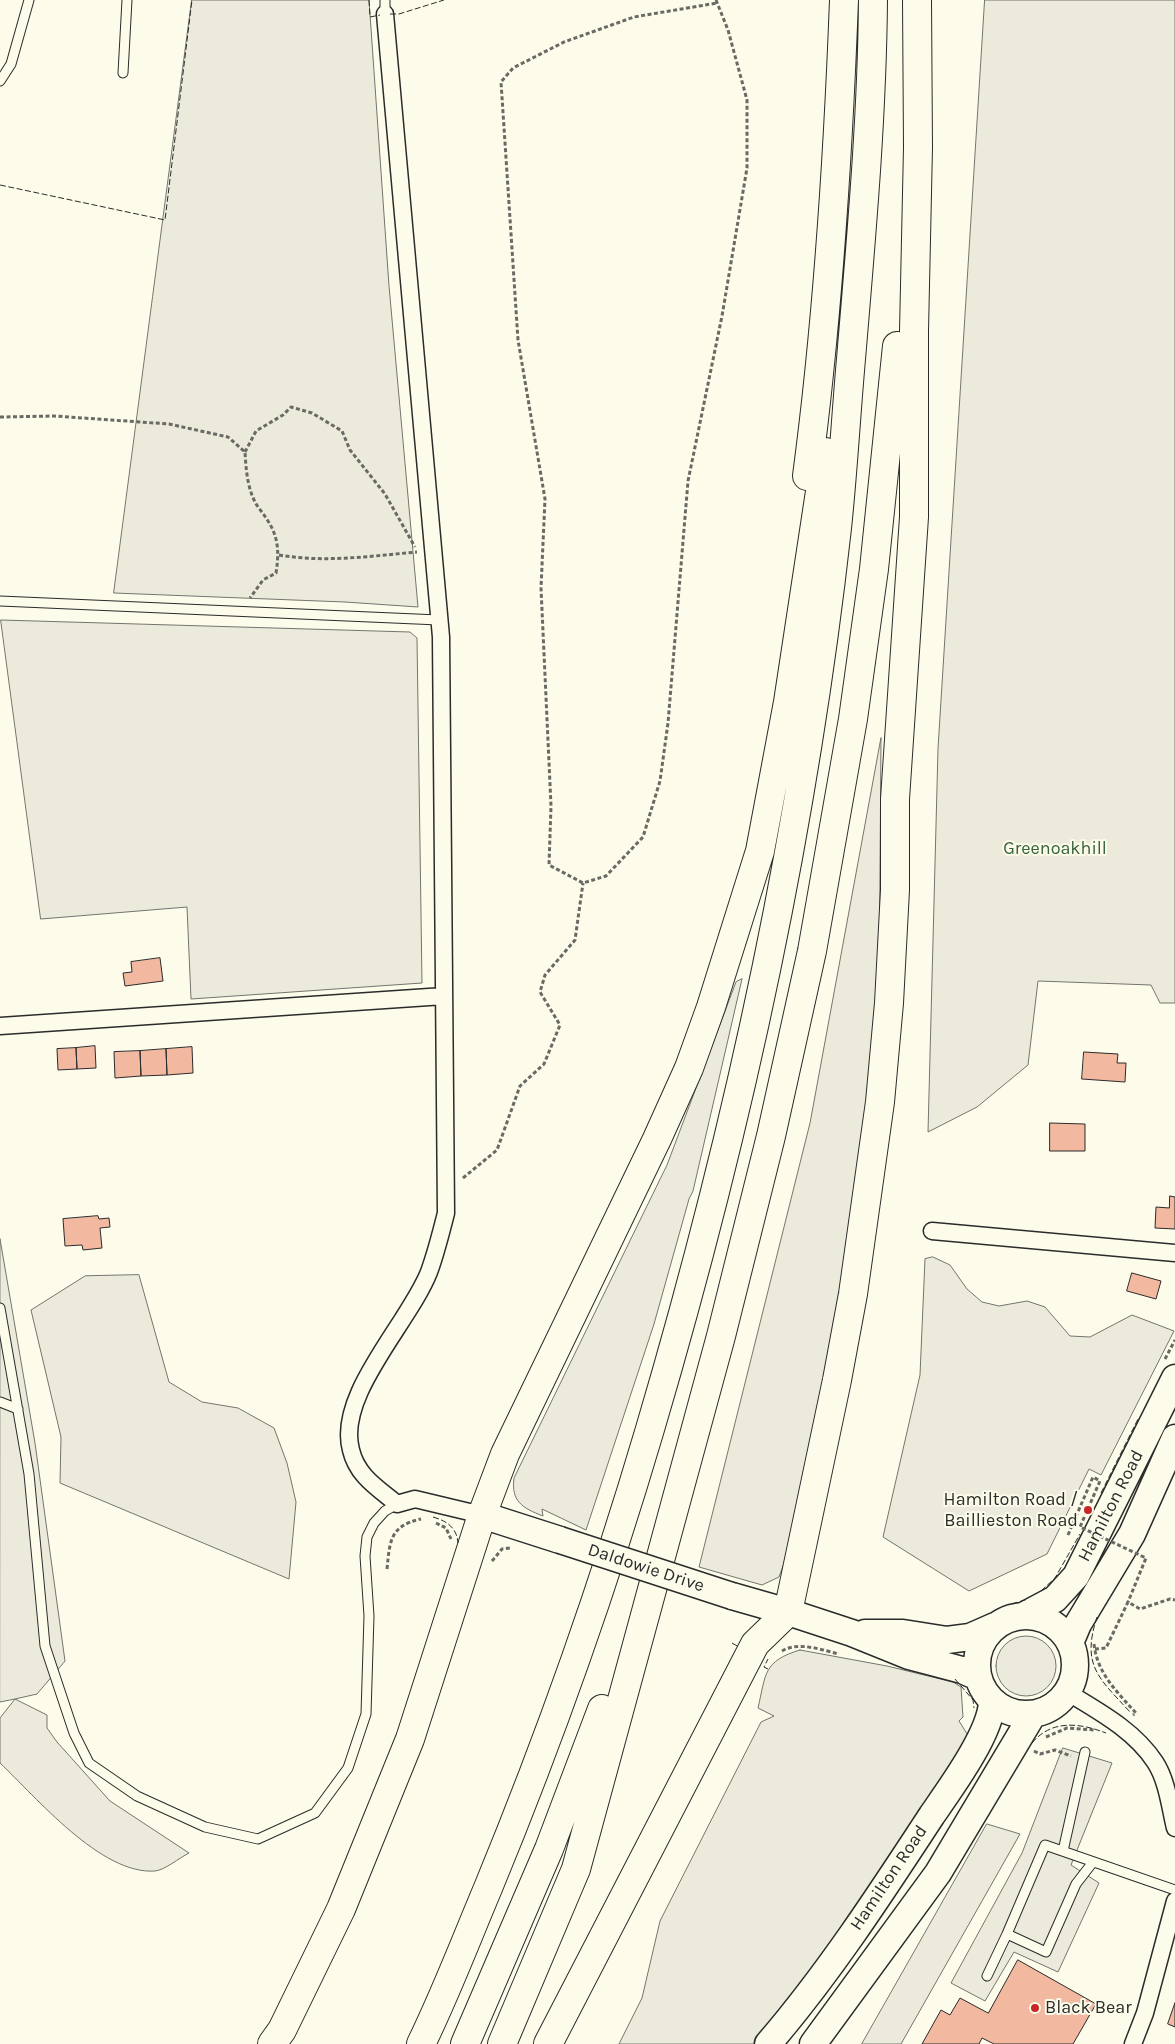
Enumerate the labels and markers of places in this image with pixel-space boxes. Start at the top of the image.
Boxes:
place label: Hamilton Road / Baillieston Road [944,1489,1078,1532]
marker: Hamilton Road / Baillieston Road [1082,1504,1094,1516]
place label: Black Bear [1045,1997,1132,2019]
marker: Black Bear [1029,2002,1041,2014]

